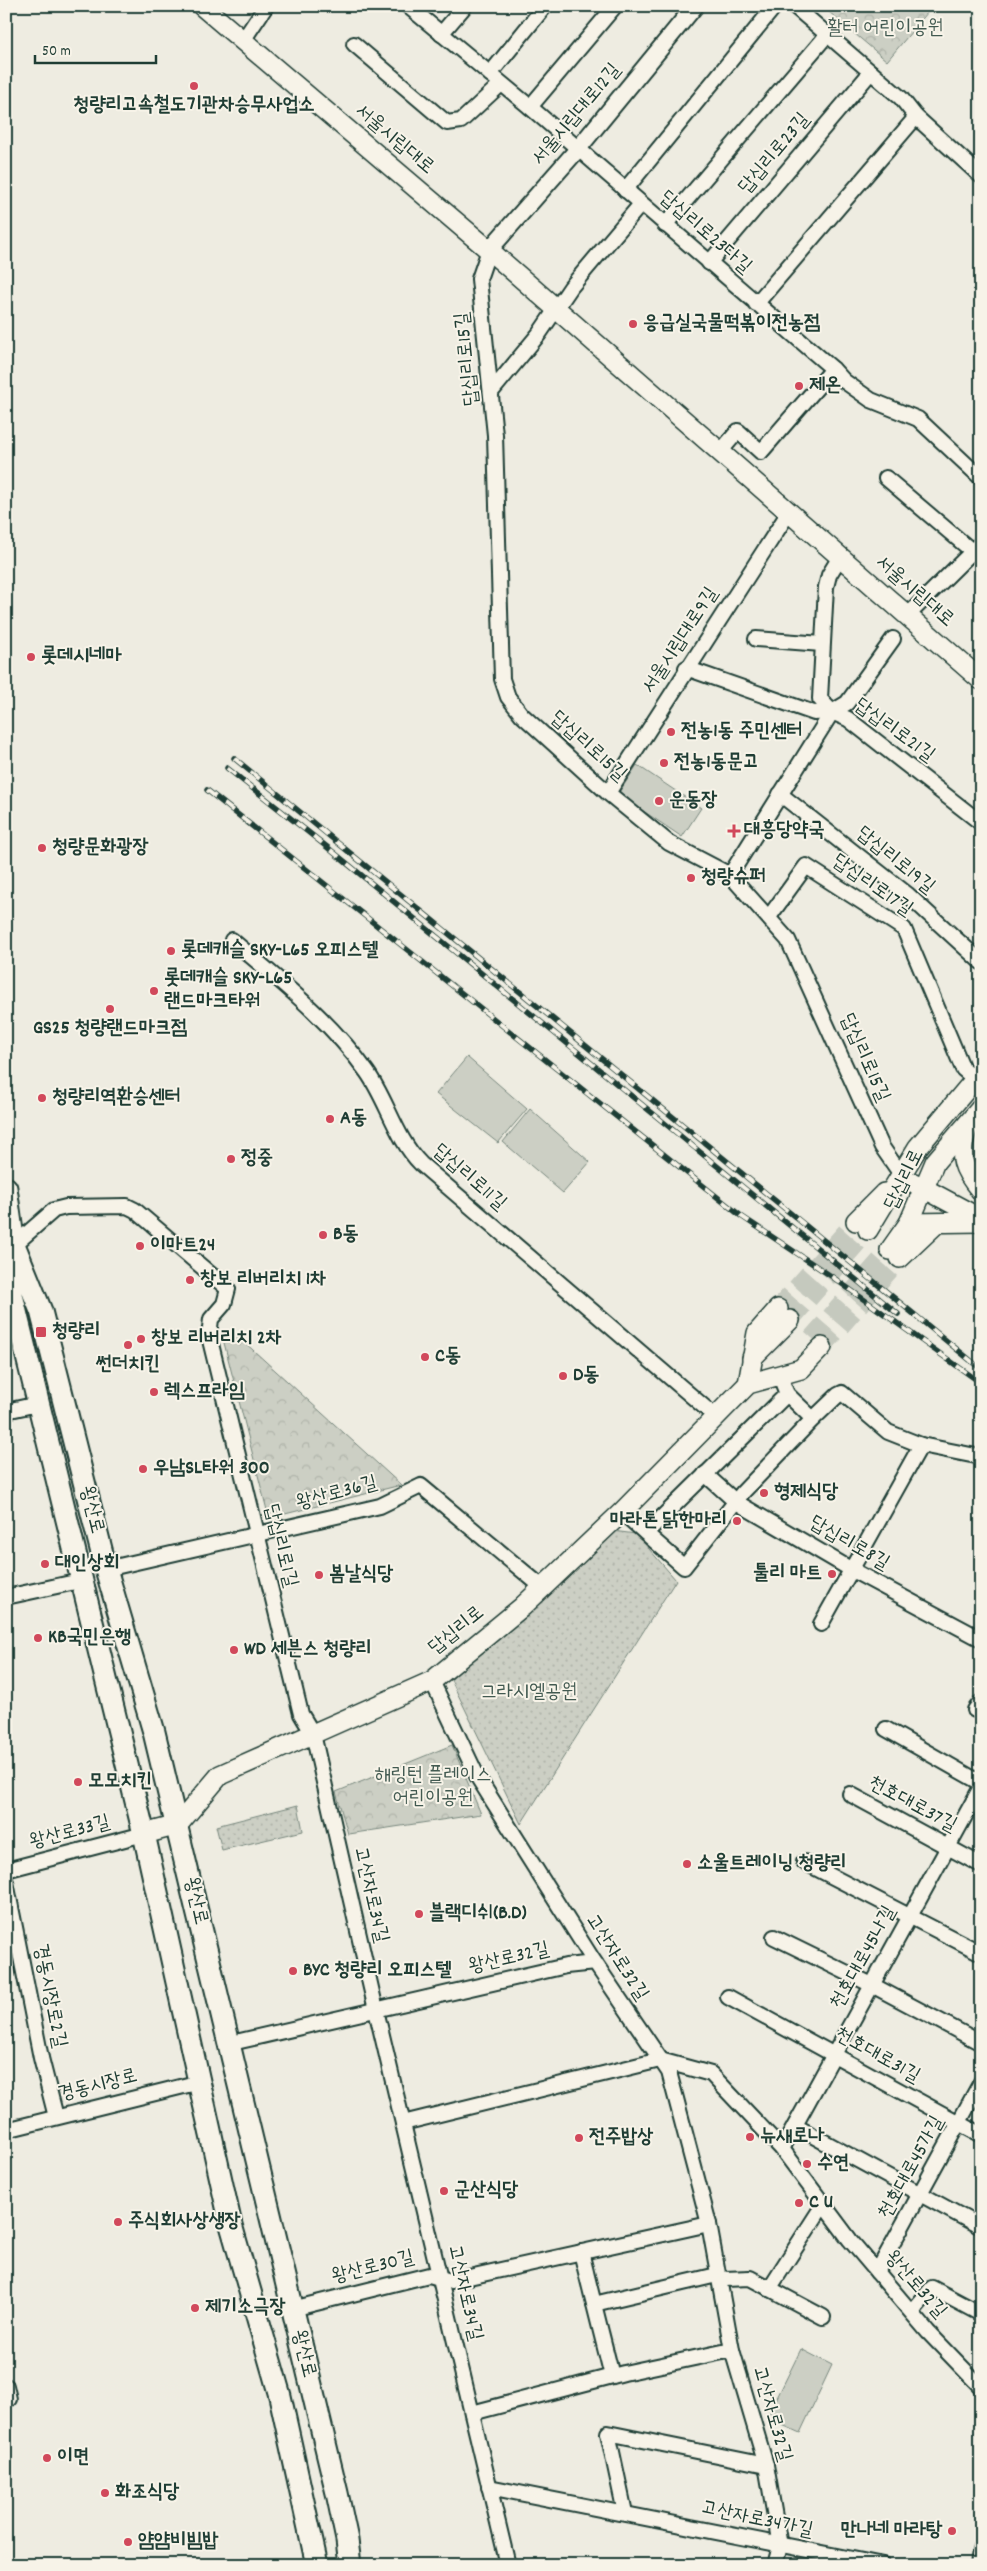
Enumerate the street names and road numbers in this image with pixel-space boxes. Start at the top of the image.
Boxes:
street label: 서울시립대로12길 [526,58,628,172]
street label: 서울시립대로 [348,98,440,182]
street label: 답십리로23길 [733,107,817,201]
street label: 답십리로23다길 [653,185,757,281]
street label: 답십리로15길 [449,311,487,407]
street label: 서울시립대로 [868,550,960,634]
street label: 서울시립대로9길 [636,582,726,700]
street label: 답십리로21길 [848,692,940,770]
street label: 답십리로15길 [544,705,632,789]
street label: 답십리로19길 [850,821,940,901]
street label: 답십리로17길 [826,848,918,924]
street label: 답십리로15길 [832,1009,896,1107]
street label: 답십리로11길 [426,1138,512,1218]
street label: 답십리로 [878,1145,932,1215]
street label: 왕산로36길 [293,1470,381,1518]
street label: 왕산로 [72,1483,110,1537]
street label: 답십리로1길 [256,1501,304,1591]
street label: 답십리로8길 [804,1510,894,1578]
street label: 답십리로 [423,1600,491,1662]
street label: 천호대로37길 [863,1770,961,1840]
street label: 왕산로33길 [27,1809,113,1857]
street label: 고산자로34길 [345,1844,395,1946]
street label: 왕산로 [176,1874,214,1928]
street label: 천호대로45나길 [824,1901,904,2015]
street label: 고산자로32길 [578,1909,654,2007]
street label: 왕산로32길 [466,1936,552,1982]
street label: 경동시장로2길 [25,1942,73,2050]
street label: 천호대로31길 [829,2021,925,2091]
street label: 경동시장로 [56,2063,140,2109]
street label: 천호대로45가길 [872,2111,952,2225]
street label: 고산자로34길 [439,2242,489,2344]
street label: 왕산로30길 [329,2244,417,2292]
street label: 왕산로32길 [878,2245,952,2325]
street label: 왕산로 [284,2327,322,2381]
street label: 고산자로32길 [744,2363,798,2465]
street label: 고산자로34가길 [698,2494,816,2546]

